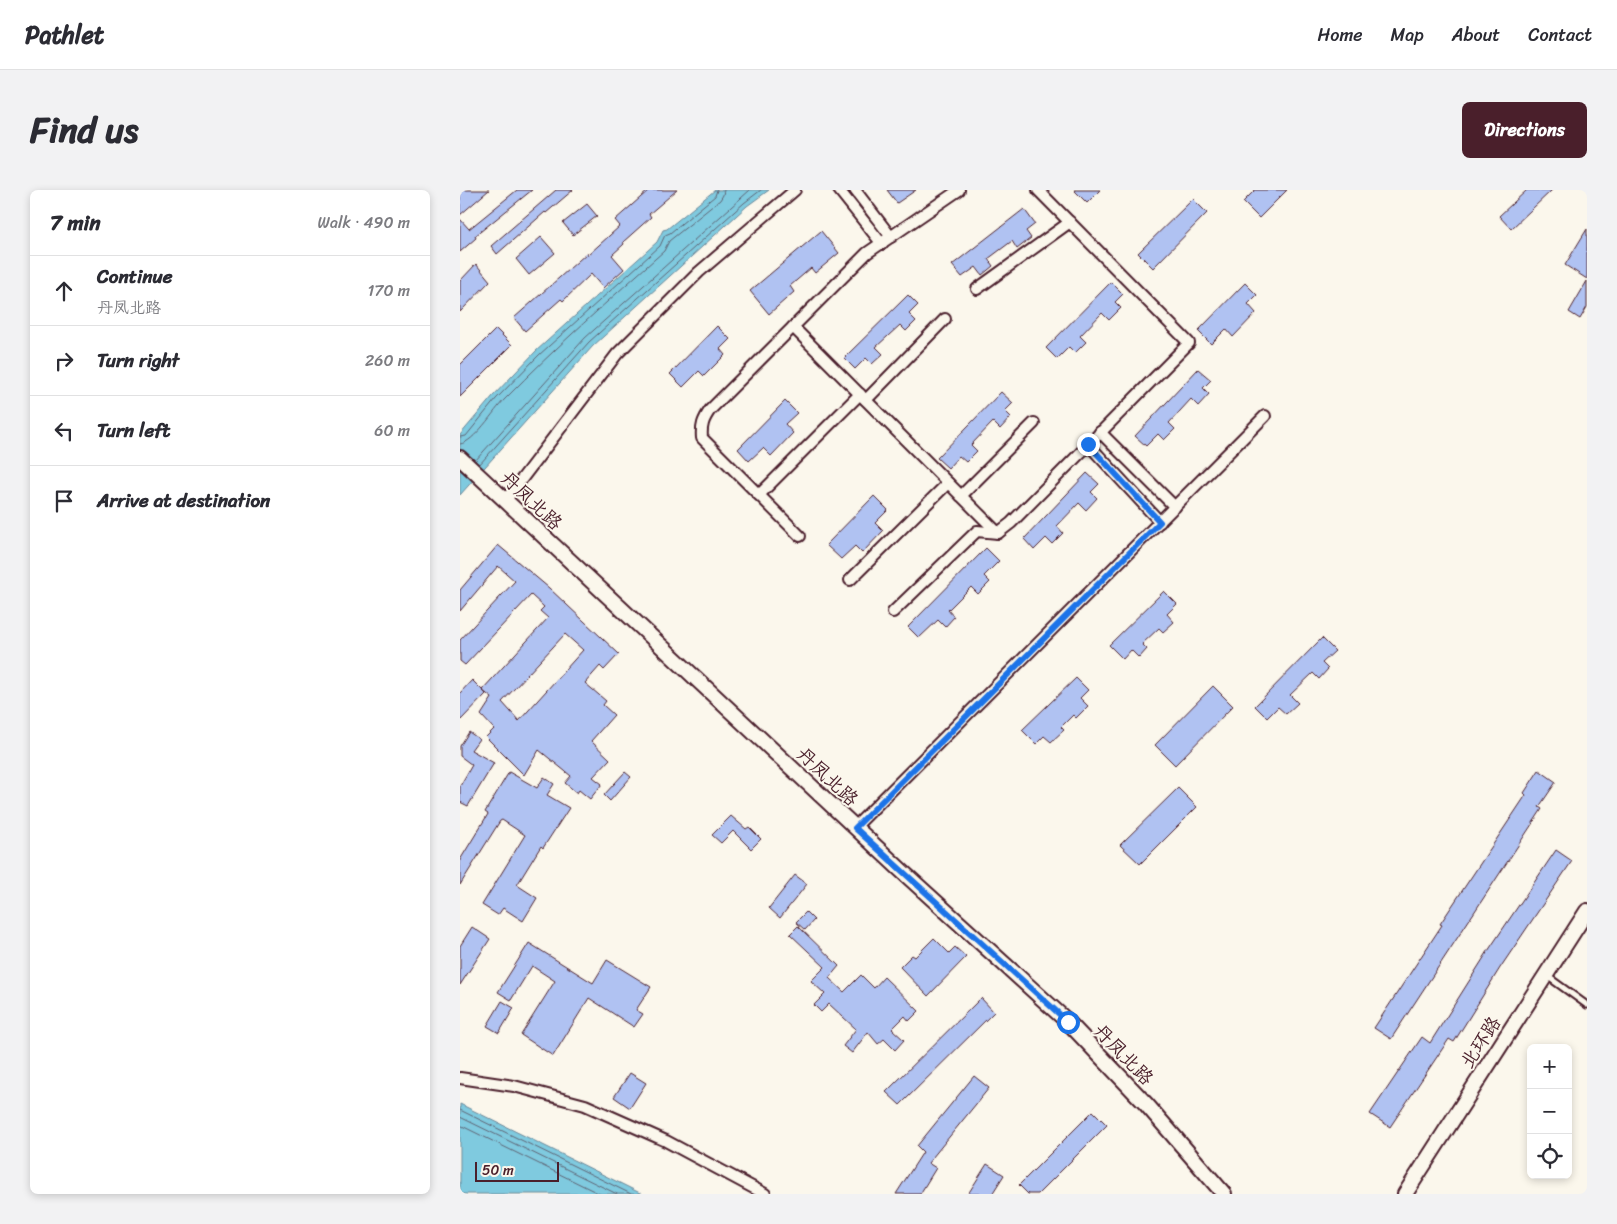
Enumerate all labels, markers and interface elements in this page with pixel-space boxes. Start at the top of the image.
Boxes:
text: Pathlet [25,14,104,56]
text: Home [1318,19,1363,51]
text: Map [1391,19,1424,51]
text: About [1452,19,1500,51]
text: Contact [1528,19,1592,51]
text: Find us [30,99,138,161]
button: Directions [1462,102,1587,158]
text: 7 min [50,204,101,242]
text: Walk · 490 m [318,208,410,237]
text: Continue [97,260,173,293]
text: 170 m [367,276,410,305]
icon: ahead [50,277,78,305]
text: 丹凤北路 [97,293,161,322]
text: Turn right [97,344,179,377]
text: 260 m [365,346,410,375]
icon: right [50,347,78,375]
text: Turn left [97,414,170,447]
text: 60 m [374,416,410,445]
icon: left [50,417,78,445]
route end [1077,433,1100,456]
street label: 丹凤北路 [493,462,571,538]
text: Arrive at destination [97,484,270,517]
icon: arrive [50,487,78,515]
street label: 丹凤北路 [789,738,867,814]
street label: 北环路 [1451,1009,1510,1075]
route start [1057,1011,1080,1034]
street label: 丹凤北路 [1085,1016,1162,1093]
map controls [1527,1044,1572,1179]
button: + [1527,1044,1572,1089]
button: − [1527,1089,1572,1134]
button: locate [1527,1134,1572,1179]
text: 50 m [482,1158,514,1183]
scale bar [475,1159,559,1182]

